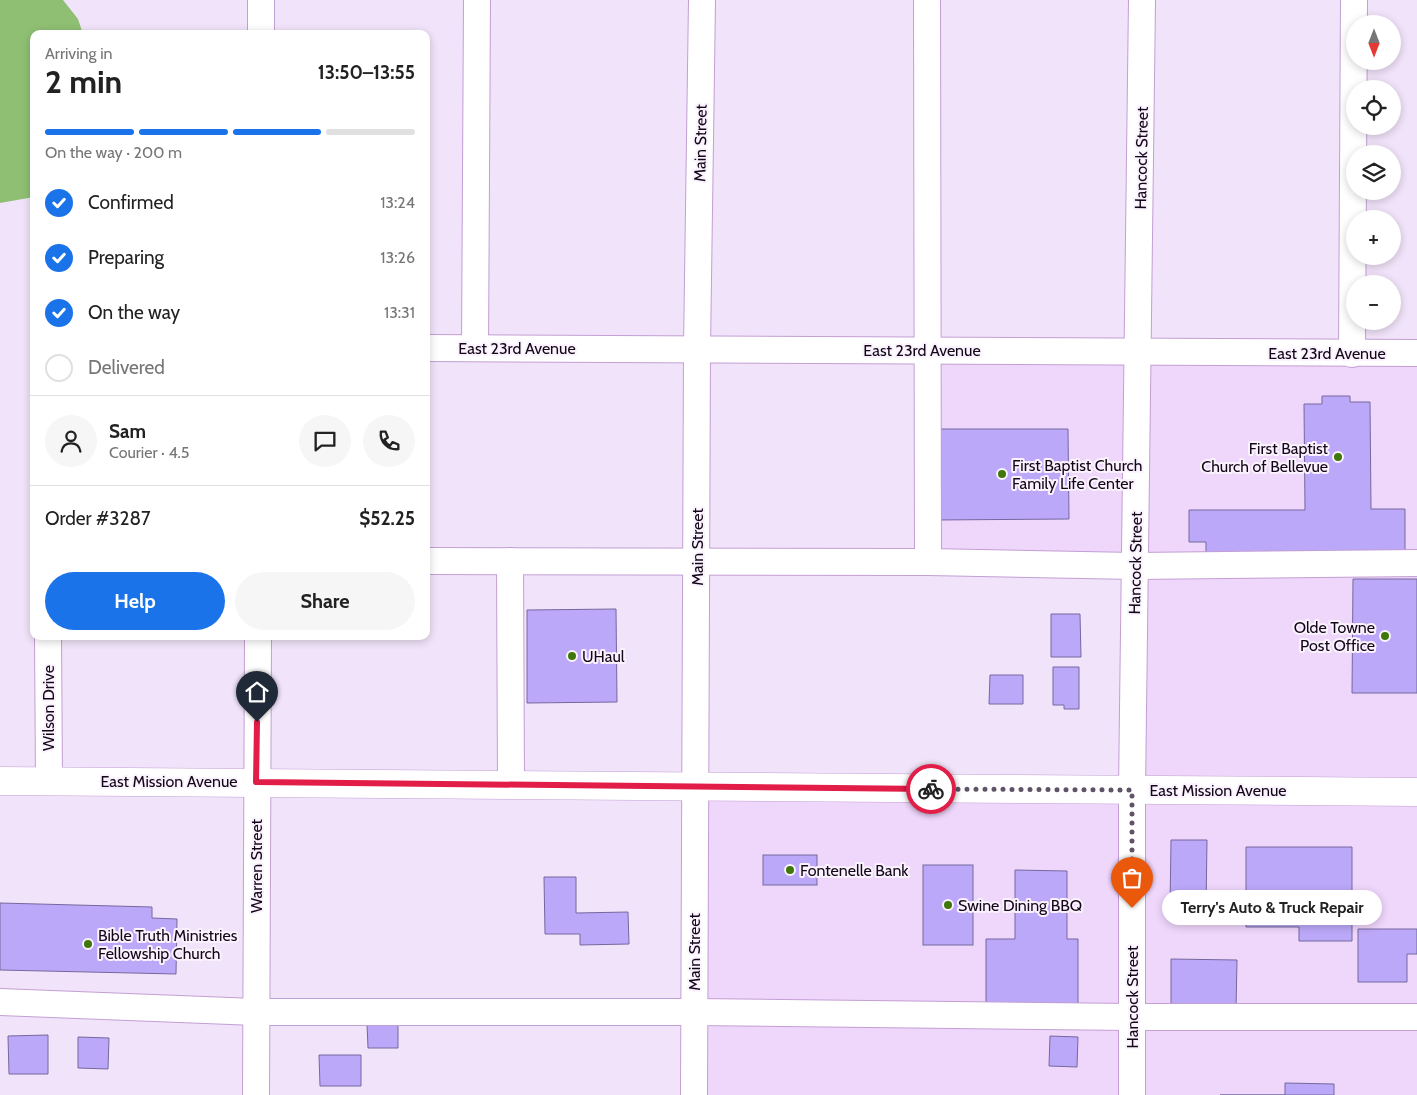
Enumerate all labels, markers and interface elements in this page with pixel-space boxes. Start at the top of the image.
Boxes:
north arrow [1346,15,1401,70]
map controls [1346,15,1401,330]
text: Arriving in [45,44,112,63]
text: 13:50–13:55 [318,61,415,84]
text: 2 min [45,62,122,101]
button: locate [1346,80,1401,135]
street label: Main Street [690,103,711,182]
street label: Hancock Street [1131,106,1152,210]
text: On the way · 200 m [45,143,182,162]
button: layers [1346,145,1401,200]
icon: check [45,189,73,217]
text: Confirmed [88,191,174,214]
text: 13:24 [380,193,415,212]
button: + [1346,210,1401,265]
icon: check [45,244,73,272]
text: Preparing [88,246,164,269]
text: 13:26 [380,248,415,267]
button: − [1346,275,1401,330]
icon: check [45,299,73,327]
text: On the way [88,301,180,324]
text: 13:31 [384,303,415,322]
street label: East 23rd Avenue [458,339,576,358]
street label: East 23rd Avenue [863,341,981,360]
street label: East 23rd Avenue [1268,344,1386,363]
text: Delivered [88,356,165,379]
button: person [45,415,97,467]
button: chat [299,415,351,467]
button: phone [363,415,415,467]
text: Sam [109,420,146,443]
place label: First Baptist Church of Bellevue [1201,439,1329,476]
text: Courier · 4.5 [109,443,190,462]
marker: First Baptist Church of Bellevue [1332,451,1344,463]
place label: First Baptist Church Family Life Center [1012,456,1142,493]
marker: First Baptist Church Family Life Center [996,468,1008,480]
text: Order #3287 [45,507,151,530]
text: $52.25 [359,507,415,530]
street label: Main Street [688,508,707,586]
street label: Hancock Street [1125,511,1146,615]
button: Help [45,572,225,630]
button: Share [235,572,415,630]
place label: Olde Towne Post Office [1294,618,1375,655]
marker: Olde Towne Post Office [1379,630,1391,642]
place label: UHaul [582,647,625,666]
marker: UHaul [566,650,578,662]
street label: Wilson Drive [39,665,58,751]
pin [236,671,278,722]
icon: home [243,678,271,706]
courier [906,764,956,814]
street label: East Mission Avenue [100,772,238,791]
icon: bike [917,775,945,803]
street label: East Mission Avenue [1149,781,1287,800]
street label: Warren Street [247,818,266,913]
pin [1111,857,1153,908]
place label: Fontenelle Bank [800,861,909,880]
marker: Fontenelle Bank [784,864,796,876]
icon: bag [1118,864,1146,892]
callout: Terry's Auto & Truck Repair [1162,890,1382,926]
place label: Swine Dining BBQ [958,896,1082,915]
text: Terry's Auto & Truck Repair [1180,898,1364,917]
marker: Swine Dining BBQ [942,899,954,911]
street label: Main Street [685,913,704,991]
place label: Bible Truth Ministries Fellowship Church [98,926,238,963]
marker: Bible Truth Ministries Fellowship Church [82,938,94,950]
street label: Hancock Street [1123,945,1142,1048]

